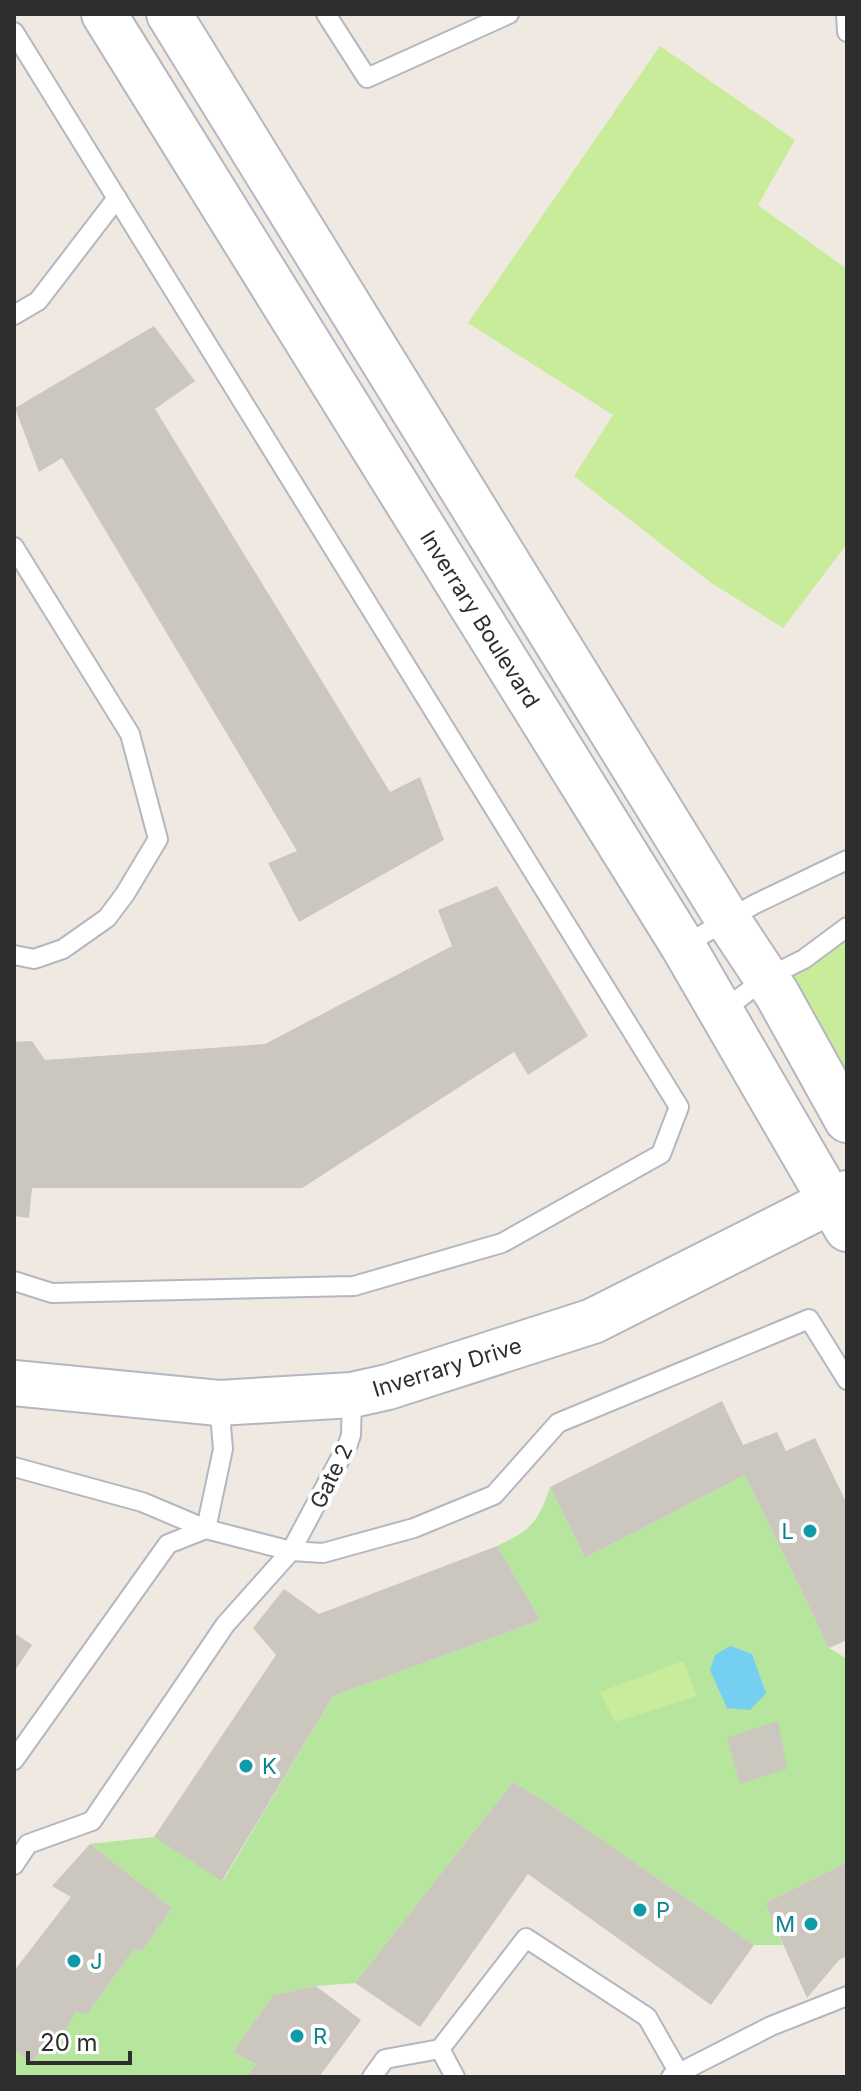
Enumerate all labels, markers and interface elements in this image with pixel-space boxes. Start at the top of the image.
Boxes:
street label: Inverrary Boulevard [415,526,545,712]
street label: Inverrary Drive [369,1332,525,1402]
street label: Gate 2 [304,1440,358,1512]
place label: L [782,1518,794,1544]
marker: L [801,1522,819,1540]
place label: K [262,1753,277,1779]
marker: K [237,1757,255,1775]
place label: P [656,1897,670,1923]
marker: P [631,1901,649,1919]
place label: M [775,1911,795,1937]
marker: M [802,1915,820,1933]
place label: J [90,1948,103,1974]
marker: J [65,1952,83,1970]
scale bar [28,2015,130,2065]
place label: R [313,2023,327,2049]
marker: R [288,2027,306,2045]
text: 20 m [40,2028,98,2057]

